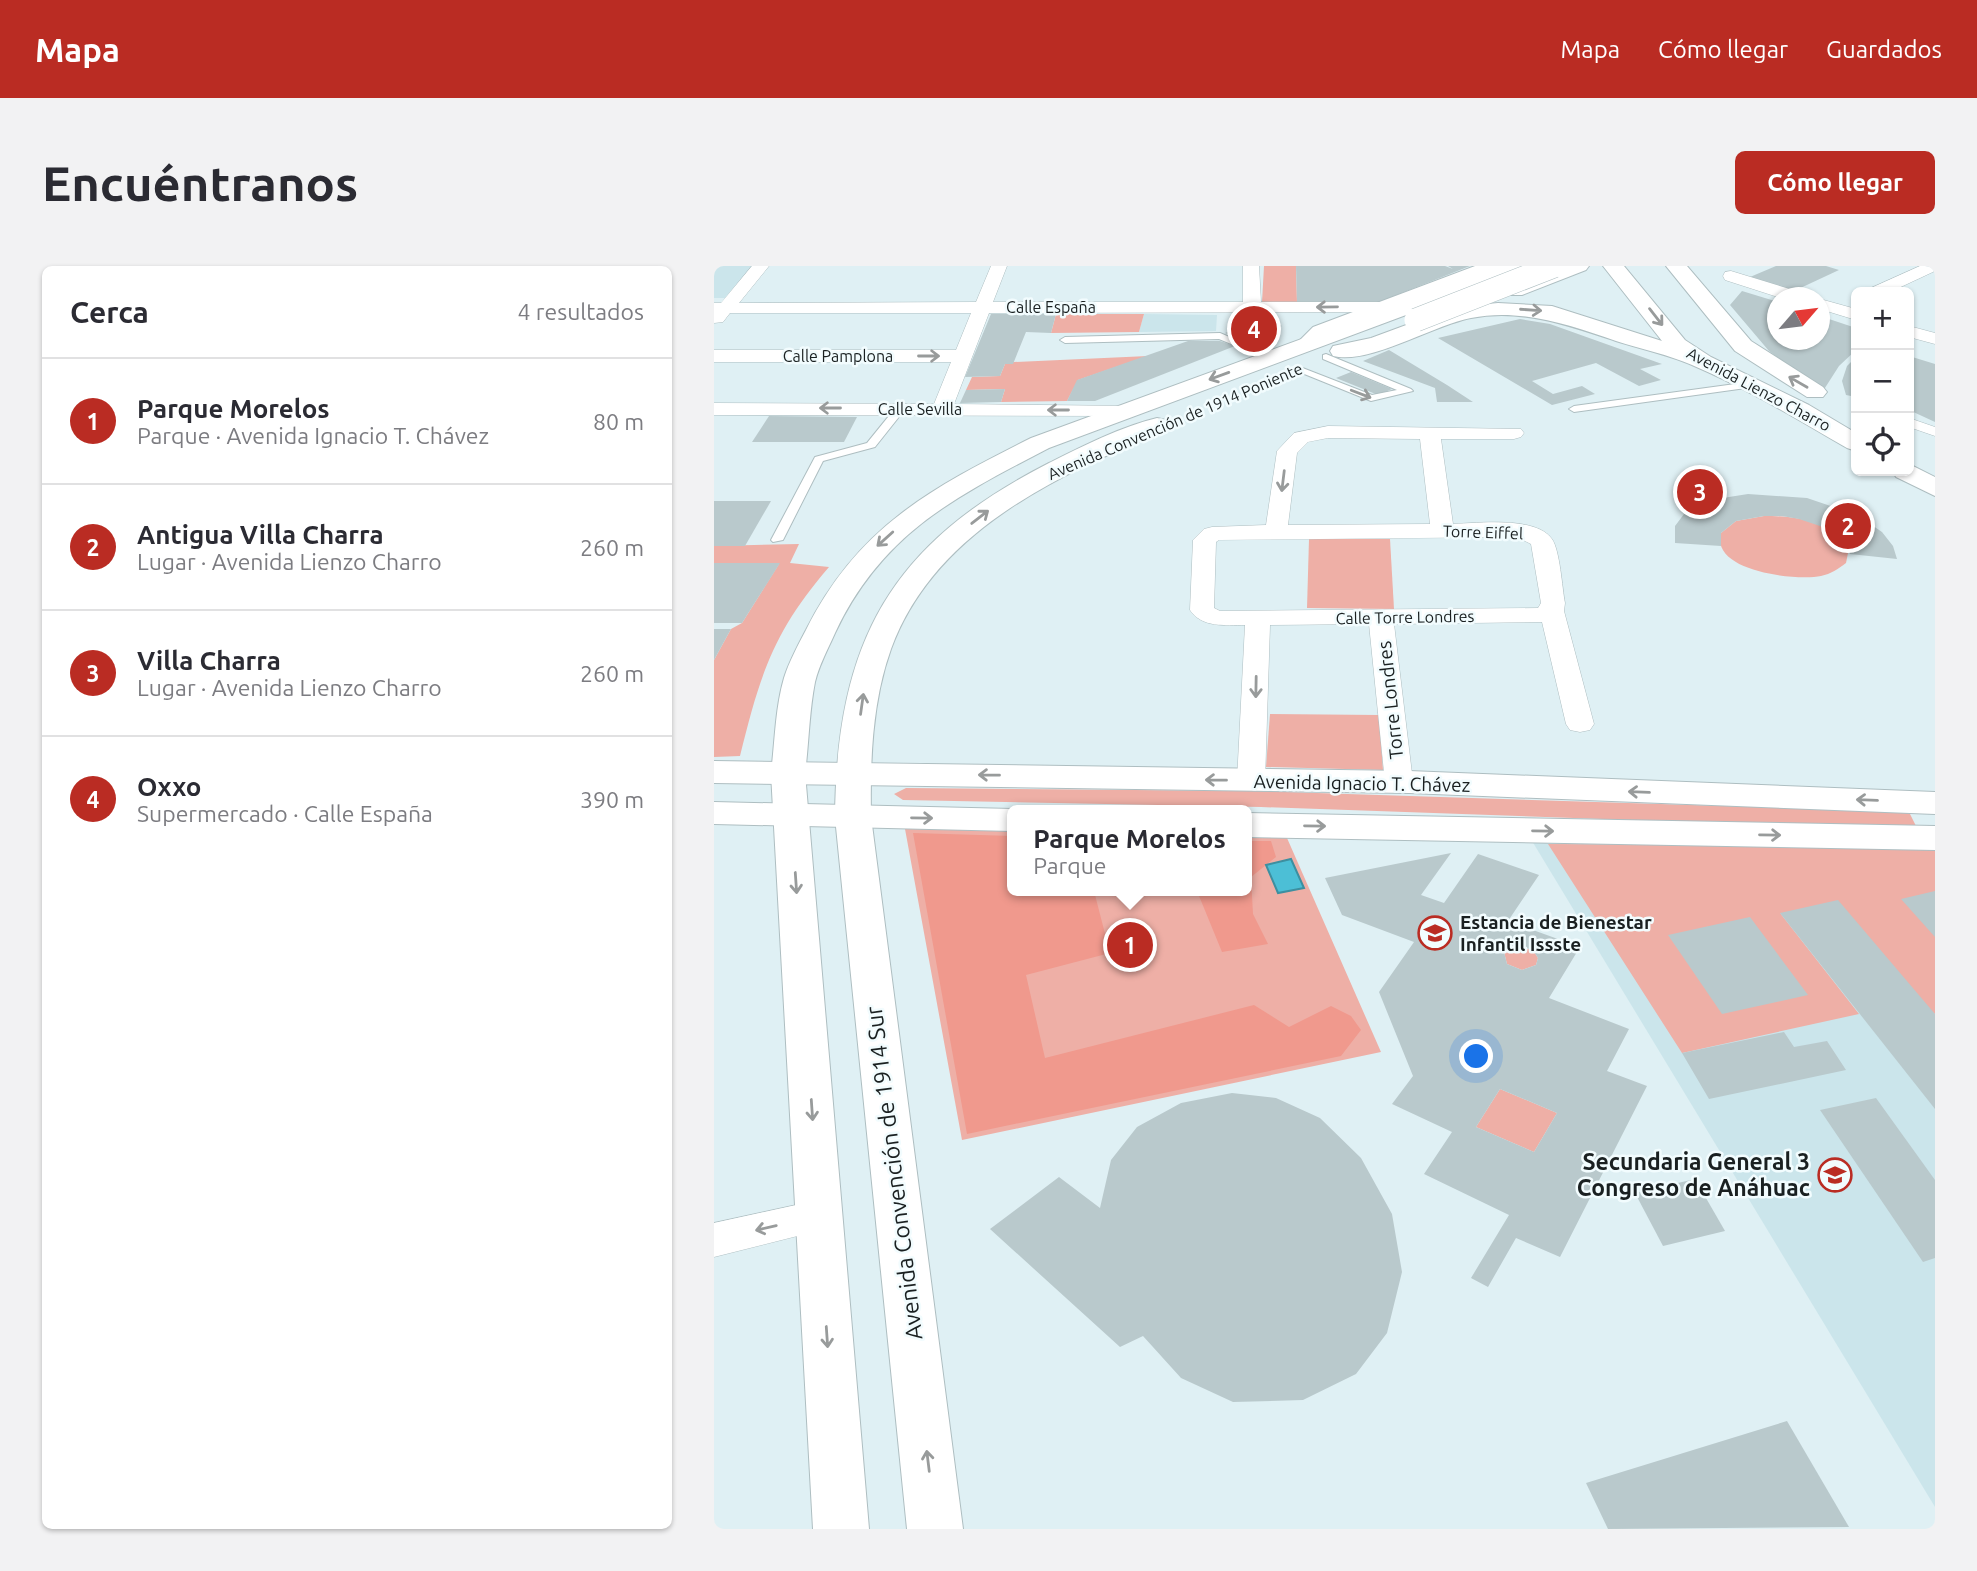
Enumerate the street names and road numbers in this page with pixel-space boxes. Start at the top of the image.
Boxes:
street label: Calle España [1006,298,1096,316]
street label: Avenida Lienzo Charro [1684,344,1834,434]
street label: Calle Pamplona [783,347,893,365]
street label: Avenida Convención de 1914 Poniente [1045,359,1305,483]
street label: Calle Sevilla [878,400,962,418]
street label: Torre Eiffel [1443,522,1523,542]
street label: Calle Torre Londres [1335,607,1475,627]
street label: Torre Londres [1373,640,1407,760]
street label: Avenida Ignacio T. Chávez [1253,770,1471,796]
street label: Avenida Convención de 1914 Sur [861,1004,926,1341]

